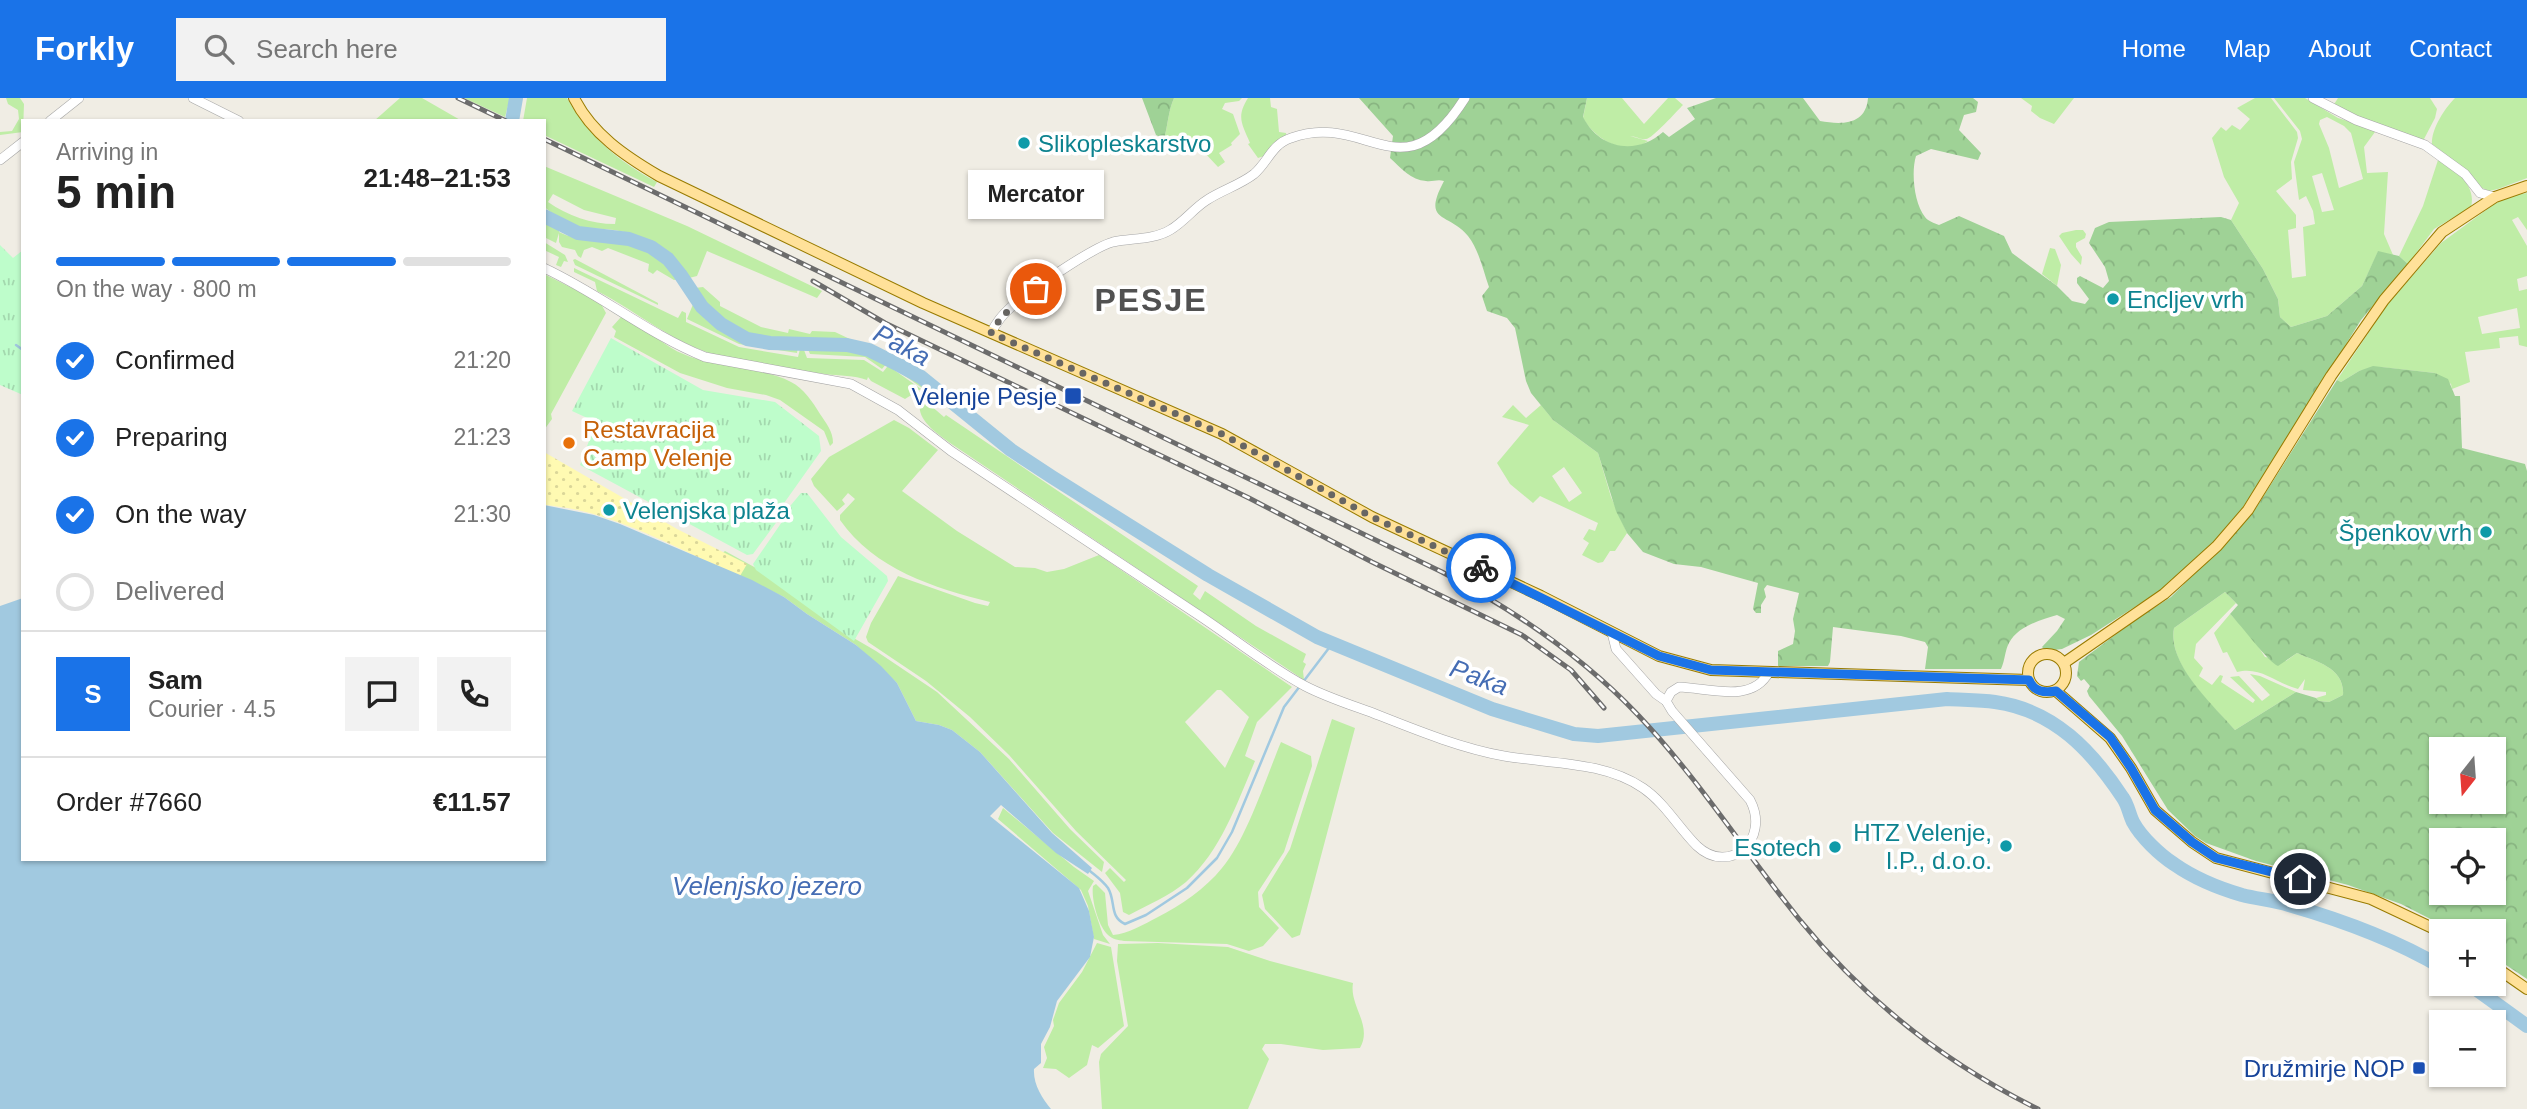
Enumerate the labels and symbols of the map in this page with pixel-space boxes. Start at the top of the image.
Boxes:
place label: Slikopleskarstvo [1038,130,1211,157]
marker: Slikopleskarstvo [1016,135,1032,151]
callout: Mercator [968,170,1104,219]
pin [1006,259,1066,319]
district label: PESJE [1094,282,1208,318]
place label: Encljev vrh [2127,286,2244,313]
marker: Encljev vrh [2105,291,2121,307]
water label: Paka [869,318,935,372]
place label: Velenje Pesje [912,383,1057,410]
marker: Velenje Pesje [1063,386,1083,406]
place label: Restavracija Camp Velenje [583,416,732,471]
marker: Restavracija Camp Velenje [561,435,577,451]
place label: Velenjska plaža [623,497,790,524]
marker: Velenjska plaža [601,502,617,518]
place label: Špenkov vrh [2339,519,2472,546]
marker: Špenkov vrh [2478,524,2494,540]
courier [1446,533,1516,603]
water label: Paka [1446,653,1512,701]
north arrow [2429,737,2506,814]
place label: HTZ Velenje, I.P., d.o.o. [1853,819,1992,874]
place label: Esotech [1734,834,1821,861]
marker: HTZ Velenje, I.P., d.o.o. [1998,838,2014,854]
marker: Esotech [1827,839,1843,855]
pin [2270,849,2330,909]
water label: Velenjsko jezero [672,871,862,901]
place label: Družmirje NOP [2244,1055,2405,1082]
marker: Družmirje NOP [2411,1060,2427,1076]

